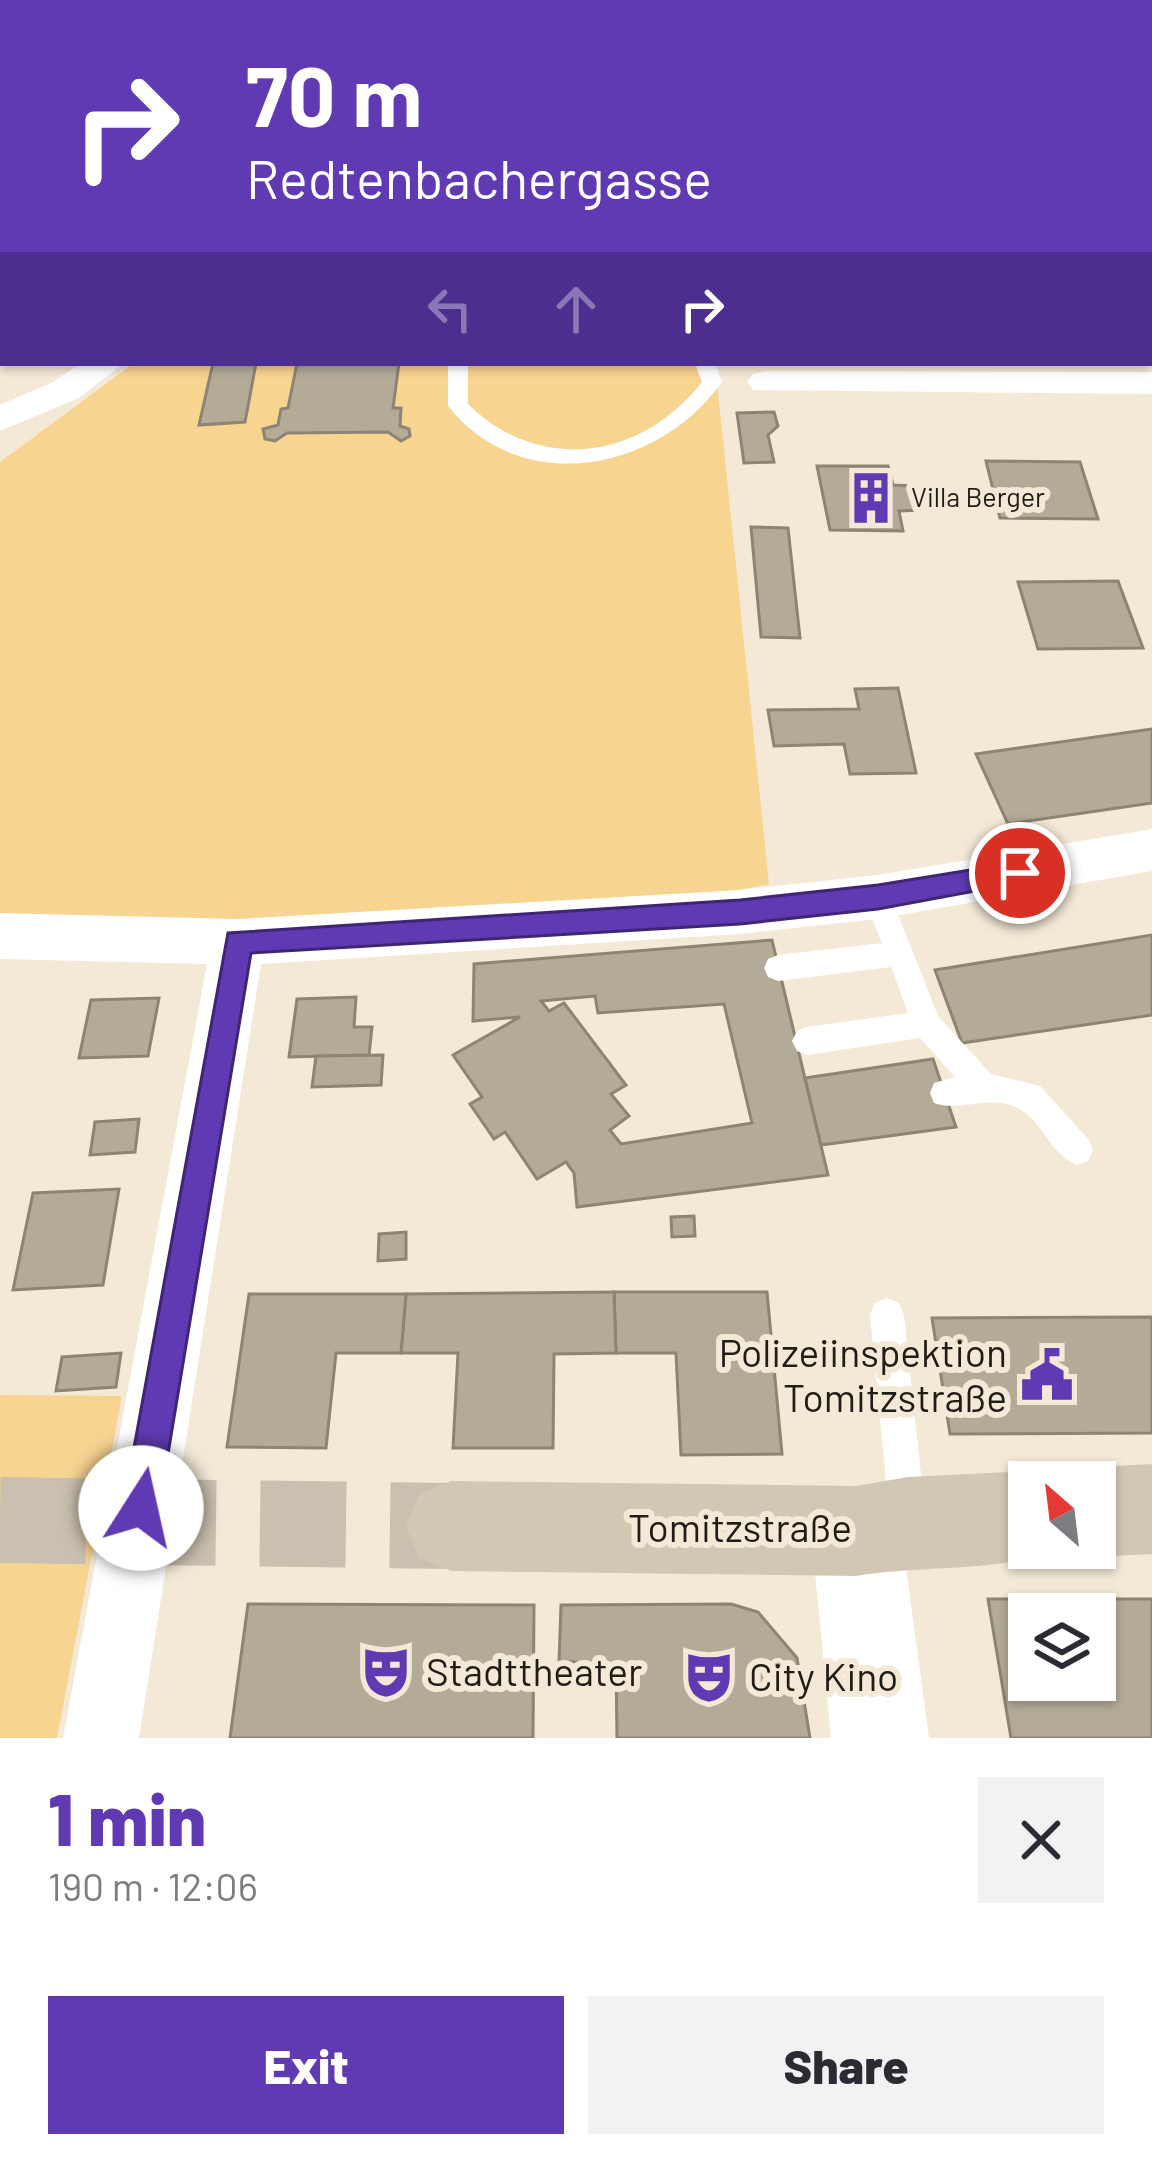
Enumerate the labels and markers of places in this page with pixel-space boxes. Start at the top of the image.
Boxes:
building icon: Villa Berger [842,469,900,527]
place label: Villa Berger [911,480,1045,512]
pin [969,822,1071,924]
place label: Polizeiinspektion Tomitzstraße [719,1328,1007,1420]
public building icon: Polizeiinspektion Tomitzstraße [1018,1346,1076,1404]
theatre icon: Stadttheater [357,1643,415,1701]
place label: Stadttheater [426,1647,642,1694]
theatre icon: City Kino [680,1648,738,1706]
place label: City Kino [749,1652,898,1699]

